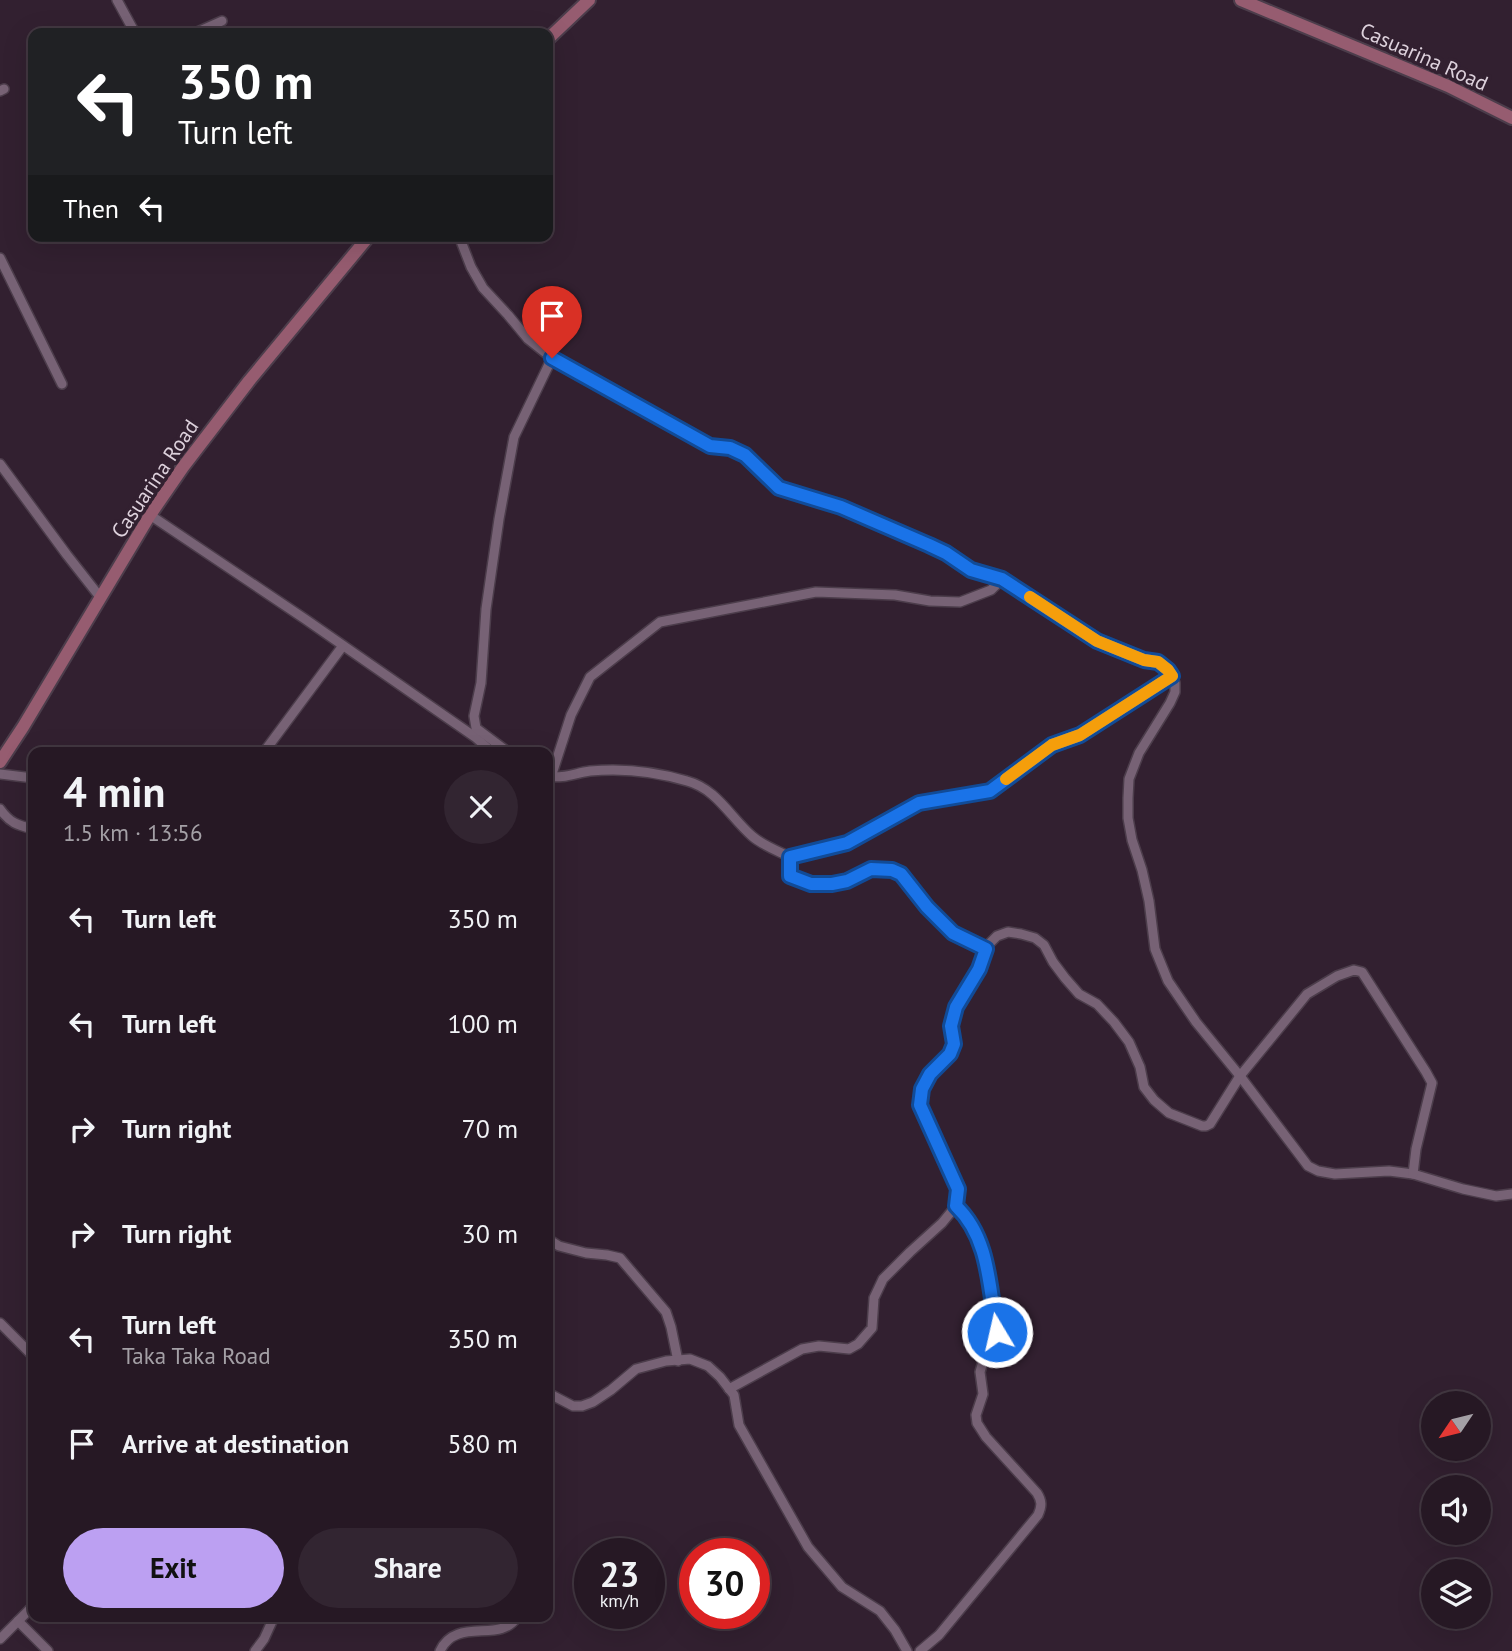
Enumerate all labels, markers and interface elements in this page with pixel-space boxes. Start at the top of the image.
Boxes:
street label: Casuarina Road [1356,16,1492,97]
text: 350 m [178,49,313,113]
icon: left [63,56,154,147]
text: Turn left [178,111,293,153]
icon: left [133,189,171,227]
text: Then [63,192,119,225]
pin [522,286,582,358]
icon: arrive [533,297,571,335]
street label: Casuarina Road [105,414,204,543]
text: 4 min [63,764,165,819]
button: close [444,770,518,844]
text: 1.5 km · 13:56 [63,818,202,847]
icon: left [63,900,101,938]
text: Turn left [122,902,216,935]
text: 350 m [447,902,518,935]
icon: left [63,1005,101,1043]
text: Turn left [122,1007,216,1040]
text: 100 m [447,1007,518,1040]
icon: right [63,1110,101,1148]
text: Turn right [122,1112,231,1145]
text: 70 m [462,1112,518,1145]
icon: right [63,1215,101,1253]
text: Turn right [122,1217,231,1250]
text: 30 m [462,1217,518,1250]
position arrow [960,1295,1034,1369]
text: Turn left [122,1308,216,1341]
icon: left [63,1320,101,1358]
text: 350 m [447,1322,518,1355]
text: Taka Taka Road [122,1341,271,1370]
north arrow [1421,1391,1491,1461]
map controls [1421,1391,1491,1629]
icon: arrive [63,1425,101,1463]
text: Arrive at destination [122,1427,349,1460]
text: 580 m [447,1427,518,1460]
button: sound [1421,1475,1491,1545]
button: Exit [63,1528,284,1608]
button: Share [298,1528,518,1608]
speed limit sign: 30 [679,1538,770,1629]
text: 23 [600,1551,639,1597]
button: layers [1421,1559,1491,1629]
text: km/h [600,1589,639,1612]

